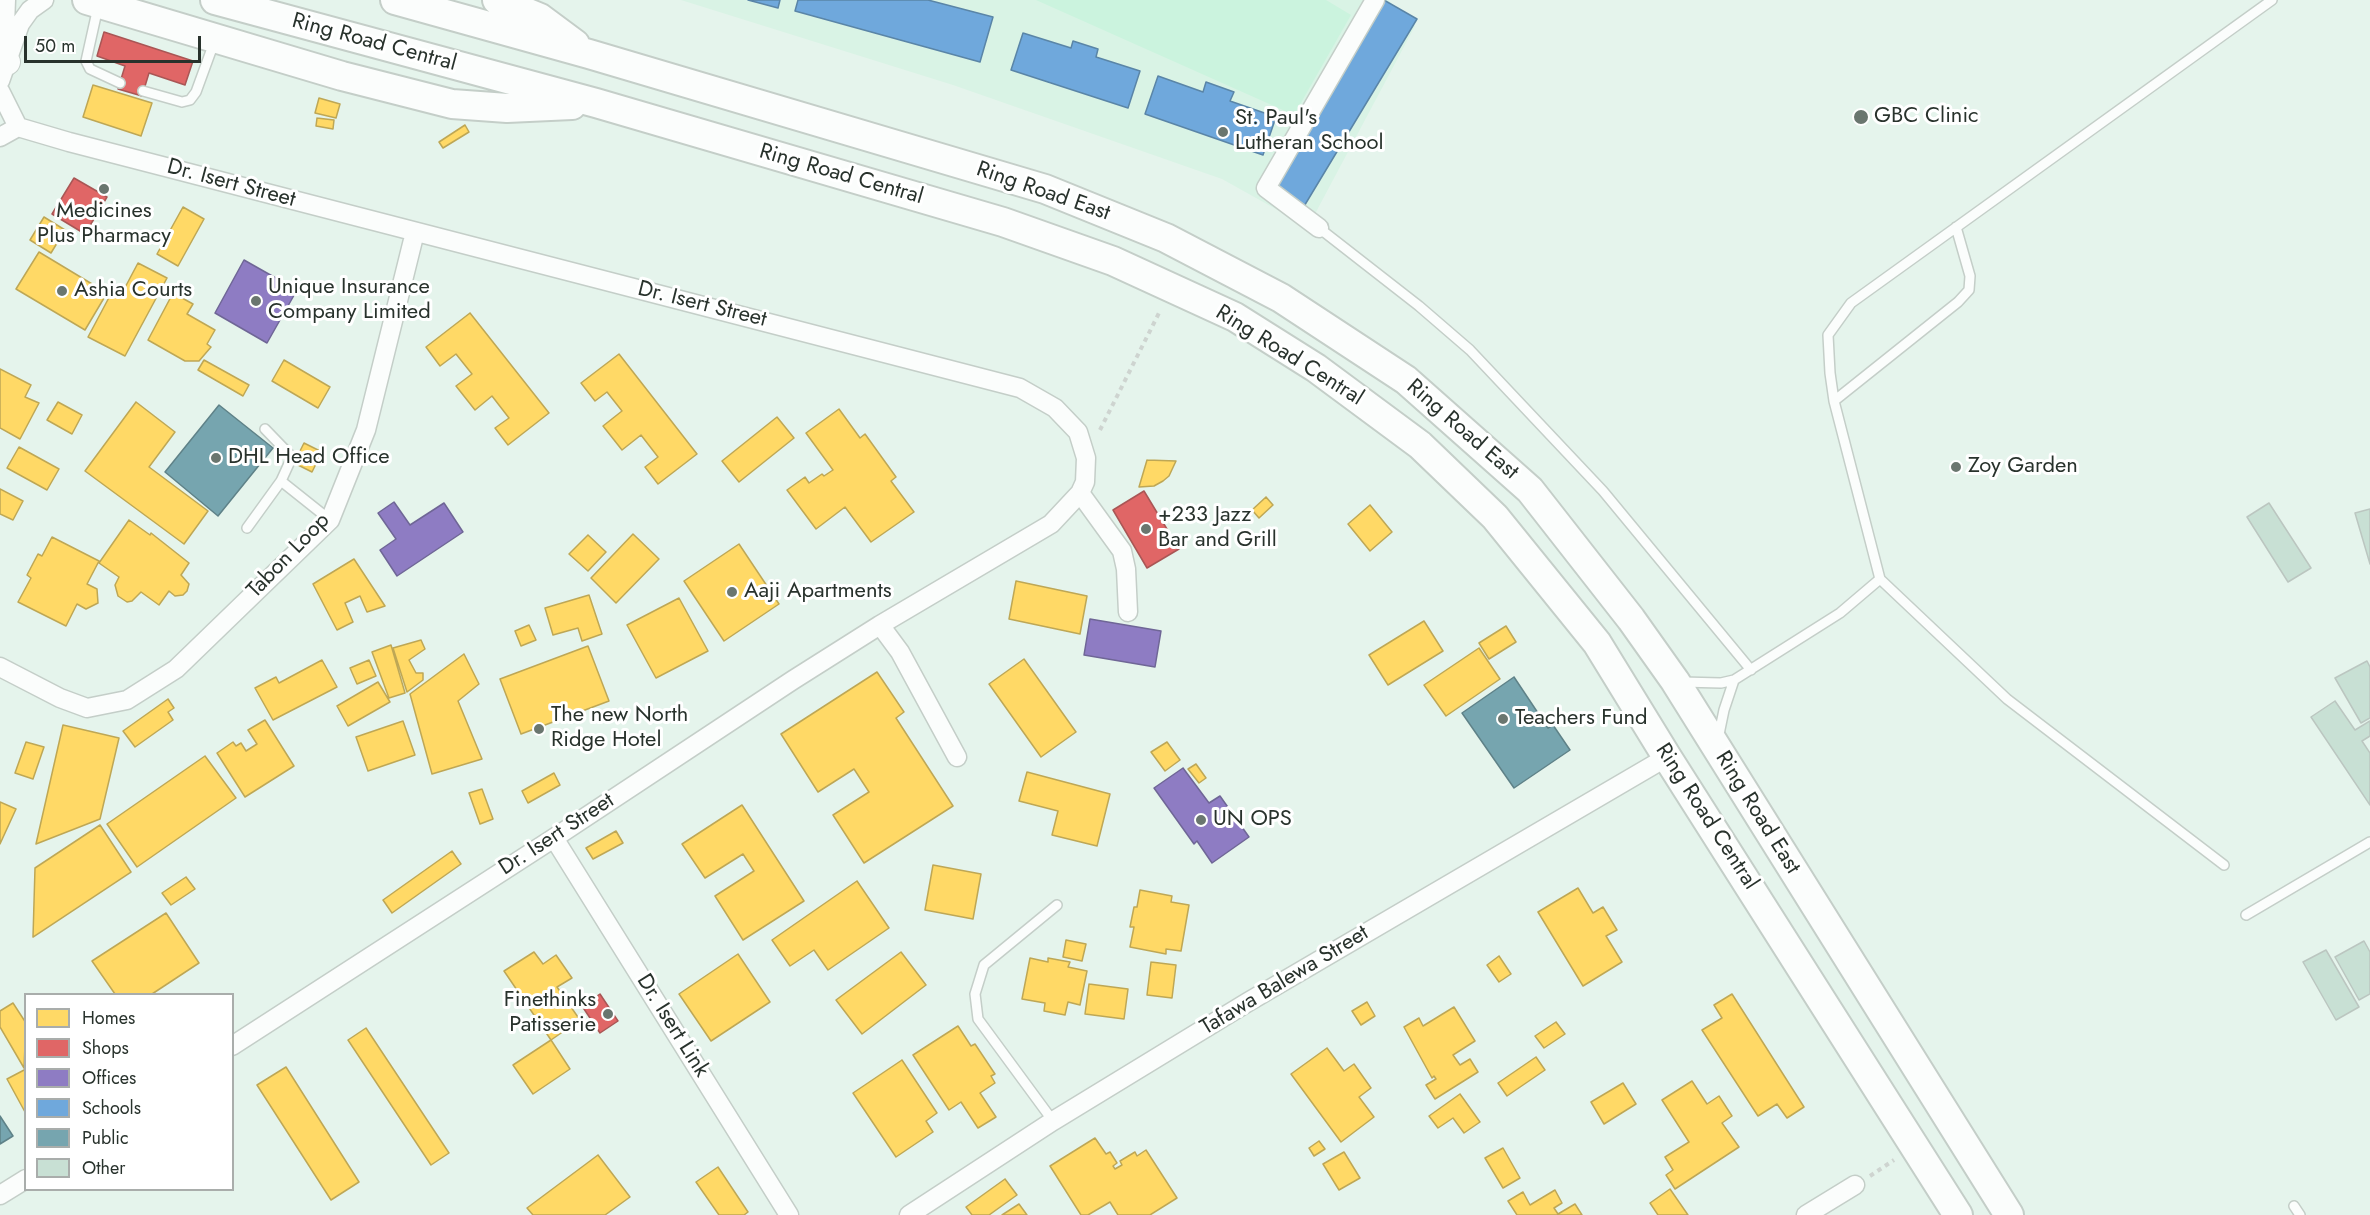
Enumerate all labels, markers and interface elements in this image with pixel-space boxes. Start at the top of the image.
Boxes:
street label: Ring Road Central [289,8,459,78]
scale bar [27,24,204,62]
text: 50 m [35,33,75,59]
place label: GBC Clinic [1874,104,1979,130]
place label: St. Paul's Lutheran School [1235,106,1384,158]
marker: GBC Clinic [1852,108,1870,126]
marker: St. Paul's Lutheran School [1216,125,1230,139]
street label: Ring Road Central [756,139,926,211]
street label: Dr. Isert Street [164,154,298,214]
street label: Ring Road East [973,157,1113,227]
marker: Medicines Plus Pharmacy [97,182,111,196]
place label: Medicines Plus Pharmacy [37,199,171,250]
place label: Unique Insurance Company Limited [268,275,431,326]
street label: Dr. Isert Street [635,276,769,334]
place label: Ashia Courts [74,278,192,304]
marker: Ashia Courts [55,284,69,298]
marker: Unique Insurance Company Limited [249,294,263,308]
street label: Ring Road Central [1210,300,1368,412]
street label: Ring Road East [1401,374,1523,486]
place label: DHL Head Office [228,445,390,471]
marker: DHL Head Office [209,451,223,465]
place label: Zoy Garden [1968,454,2078,480]
marker: Zoy Garden [1949,460,1963,474]
place label: +233 Jazz Bar and Grill [1158,503,1277,554]
street label: Tabon Loop [242,508,336,604]
marker: +233 Jazz Bar and Grill [1139,522,1153,536]
place label: Aaji Apartments [744,579,892,605]
marker: Aaji Apartments [725,585,739,599]
place label: The new North Ridge Hotel [551,703,688,754]
place label: Teachers Fund [1515,706,1648,732]
marker: Teachers Fund [1496,712,1510,726]
marker: The new North Ridge Hotel [532,722,546,736]
street label: Ring Road Central [1649,739,1763,895]
street label: Ring Road East [1709,747,1805,879]
street label: Dr. Isert Street [495,788,619,882]
place label: UN OPS [1213,807,1292,833]
marker: UN OPS [1194,813,1208,827]
street label: Tafawa Balewa Street [1196,920,1374,1042]
street label: Dr. Isert Link [630,970,714,1082]
place label: Finethinks Patisserie [504,988,596,1040]
legend [24,993,234,1191]
text: Homes [82,1005,135,1031]
marker: Finethinks Patisserie [601,1007,615,1021]
text: Shops [82,1035,129,1061]
text: Offices [82,1065,136,1091]
text: Schools [82,1095,141,1121]
text: Public [82,1125,129,1151]
text: Other [82,1155,125,1181]

